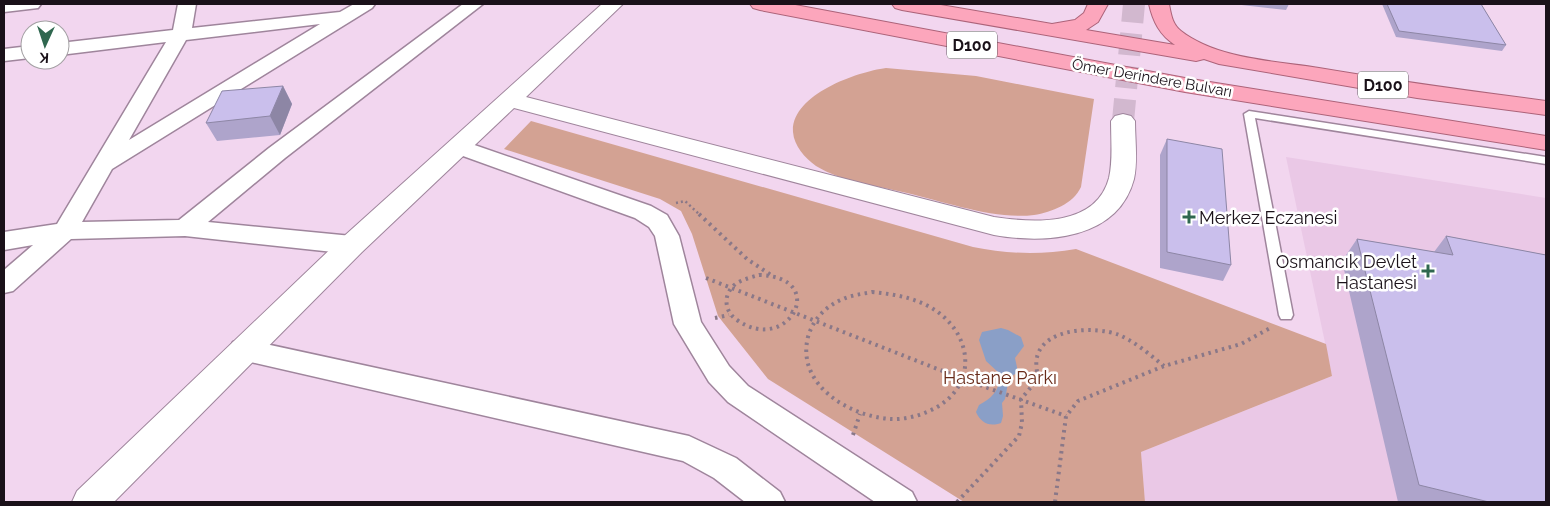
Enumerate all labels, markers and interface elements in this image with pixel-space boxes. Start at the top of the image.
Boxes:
north arrow [20,20,70,70]
road number: D100 [947,32,997,58]
text: K [39,50,49,66]
street label: Ömer Derindere Bulvarı [1070,54,1234,101]
road number: D100 [1358,72,1408,98]
place label: Merkez Eczanesi [1199,207,1337,228]
marker: Merkez Eczanesi [1183,211,1195,223]
place label: Osmancık Devlet Hastanesi [1276,251,1417,293]
marker: Osmancık Devlet Hastanesi [1421,264,1435,278]
park label: Hastane Parkı [943,367,1057,388]

